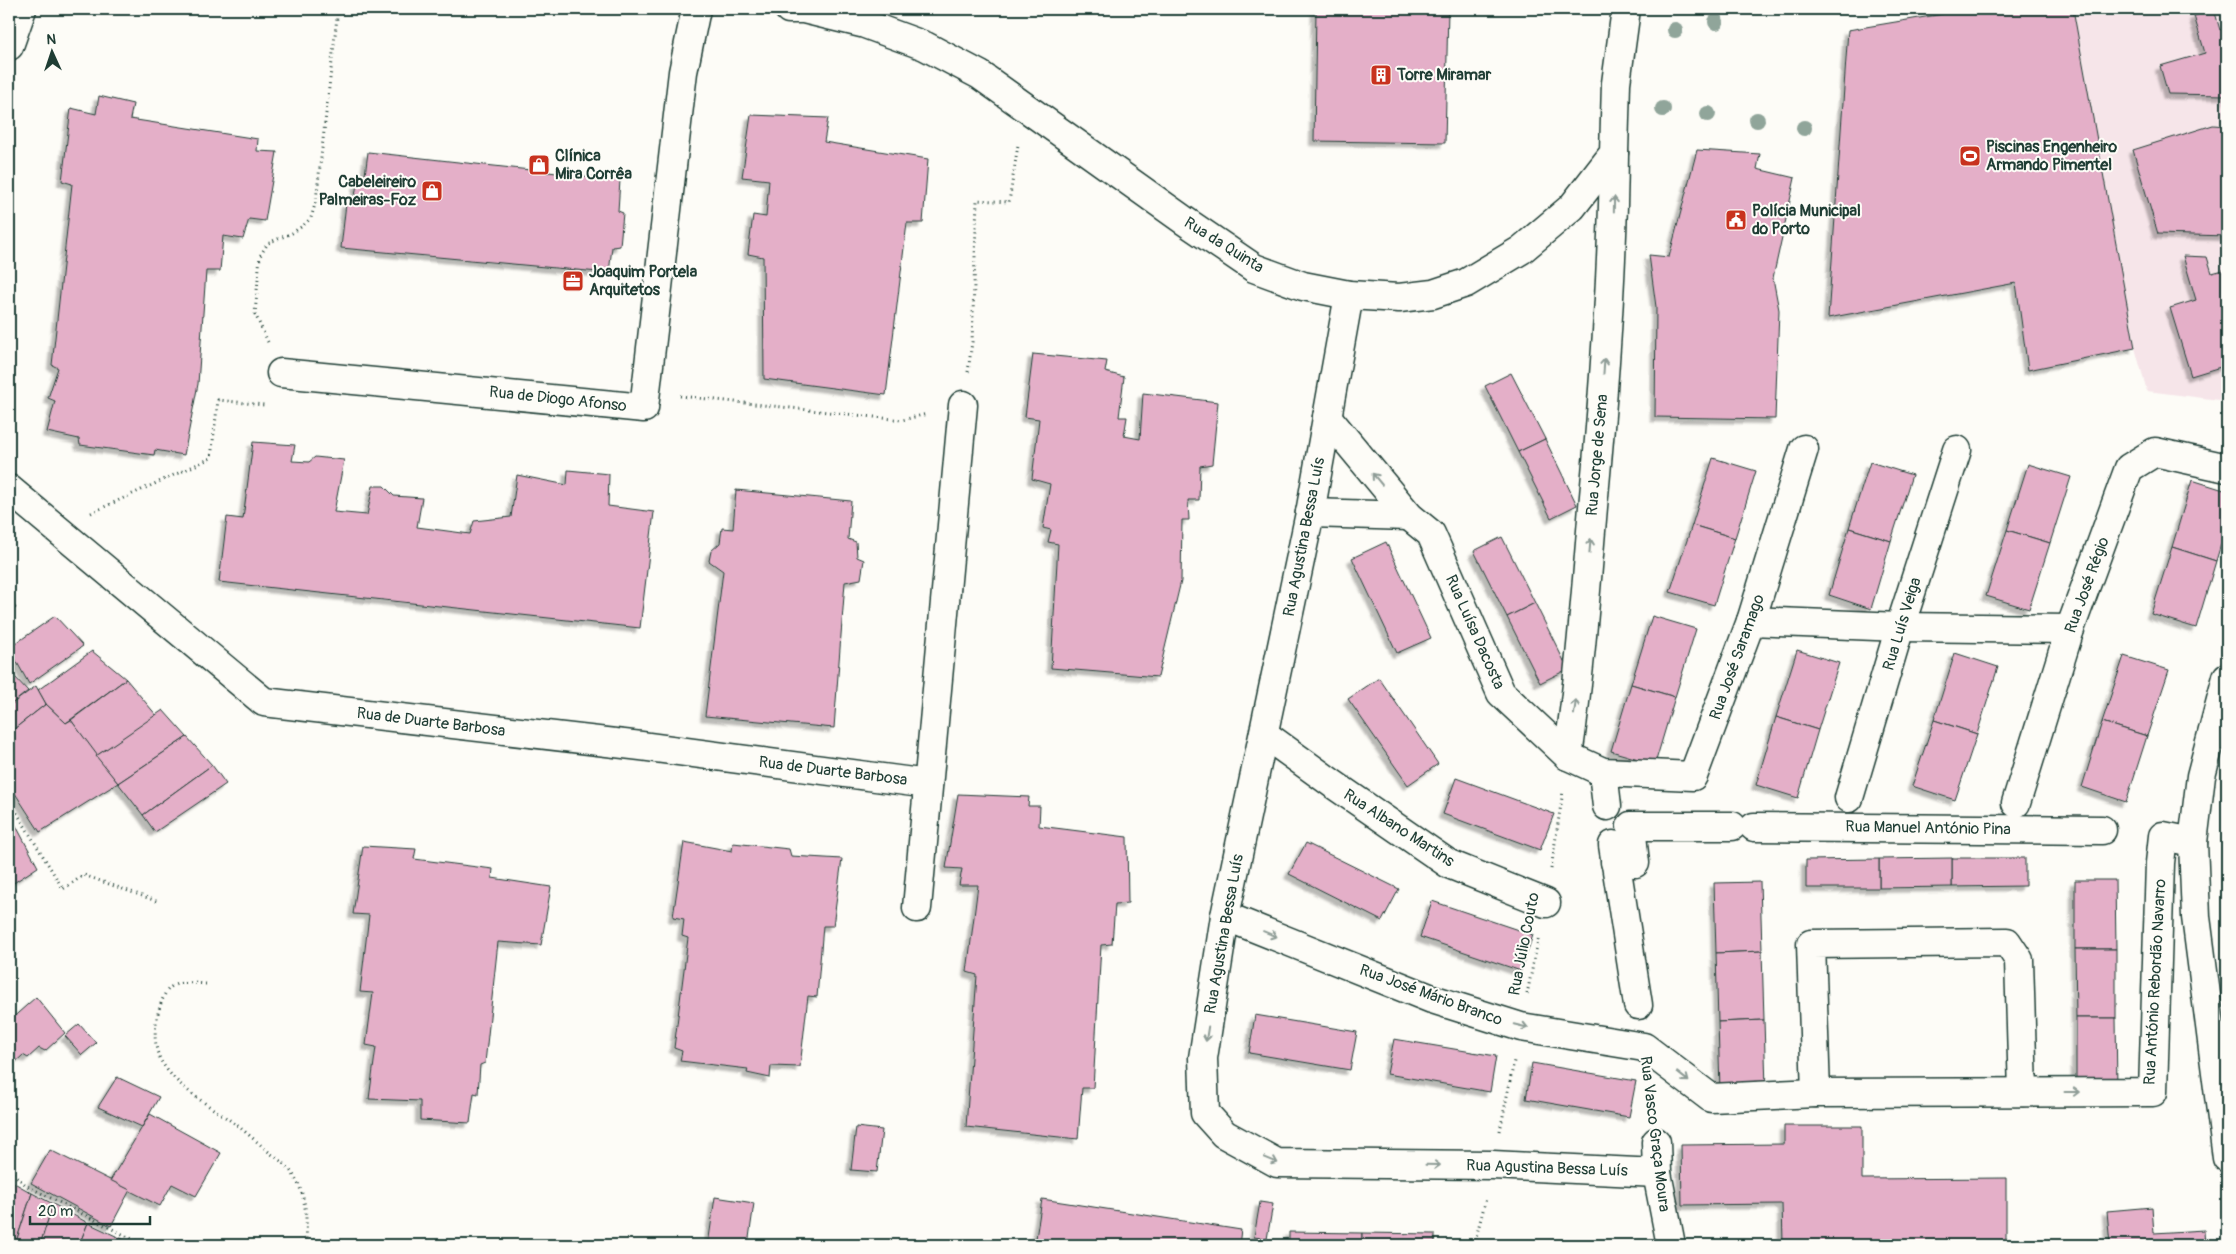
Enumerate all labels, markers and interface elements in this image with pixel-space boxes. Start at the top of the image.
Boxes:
north arrow [28,28,78,78]
text: N [46,31,57,48]
building icon: Torre Miramar [1369,63,1393,87]
place label: Torre Miramar [1396,65,1491,85]
place label: Piscinas Engenheiro Armando Pimentel [1986,137,2117,175]
sports icon: Piscinas Engenheiro Armando Pimentel [1958,144,1982,168]
place label: Clínica Mira Corrêa [555,146,632,184]
shop icon: Clínica Mira Corrêa [527,153,551,177]
place label: Cabeleireiro Palmeiras-Foz [319,172,417,210]
shop icon: Cabeleireiro Palmeiras-Foz [420,179,444,203]
one-way arrow [1609,196,1618,212]
place label: Polícia Municipal do Porto [1752,201,1861,239]
public building icon: Polícia Municipal do Porto [1724,208,1748,232]
street label: Rua da Quinta [1180,213,1268,277]
place label: Joaquim Portela Arquitetos [589,262,698,300]
office icon: Joaquim Portela Arquitetos [561,269,585,293]
one-way arrow [1600,358,1609,374]
street label: Rua de Diogo Afonso [488,382,628,416]
street label: Rua Jorge de Sena [1582,393,1612,517]
street label: Rua Agustina Bessa Luís [1279,456,1329,618]
one-way arrow [1372,472,1383,485]
street label: Rua José Régio [2060,534,2114,636]
one-way arrow [1585,538,1595,554]
street label: Rua Luísa Dacosta [1441,572,1509,692]
street label: Rua Luís Veiga [1878,575,1926,673]
street label: Rua José Saramago [1705,591,1769,722]
one-way arrow [1570,700,1580,716]
street label: Rua de Duarte Barbosa [356,703,506,741]
street label: Rua de Duarte Barbosa [758,752,908,790]
street label: Rua Albano Martins [1340,785,1458,871]
street label: Rua Manuel António Pina [1845,817,2011,839]
street label: Rua Agustina Bessa Luís [1200,853,1248,1015]
street label: Rua António Rebordão Navarro [2140,878,2170,1086]
street label: Rua Júlio Couto [1504,890,1544,997]
one-way arrow [1262,930,1277,940]
street label: Rua José Mário Branco [1357,960,1506,1030]
one-way arrow [1513,1022,1529,1031]
one-way arrow [1201,1025,1211,1041]
street label: Rua Vasco Graça Moura [1636,1055,1674,1213]
one-way arrow [1676,1071,1689,1082]
one-way arrow [2064,1087,2080,1097]
street label: Rua Agustina Bessa Luís [1466,1155,1628,1181]
one-way arrow [1263,1156,1278,1165]
one-way arrow [1424,1160,1441,1170]
scale bar [30,1194,150,1226]
text: 20 m [38,1202,73,1221]

